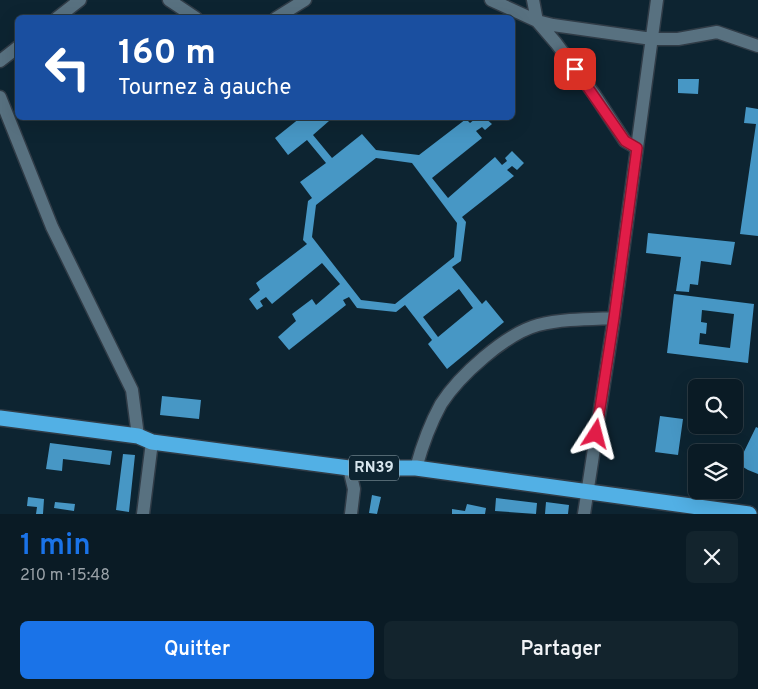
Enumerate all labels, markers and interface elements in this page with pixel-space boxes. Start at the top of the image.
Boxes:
text: 160 m [118,32,216,76]
icon: left [35,35,100,100]
pin [554,48,596,90]
icon: arrive [561,55,589,83]
text: Tournez à gauche [118,75,291,102]
map controls [688,379,743,499]
button: search [688,379,743,434]
position arrow [569,407,621,459]
button: layers [688,444,743,499]
road number: RN39 [349,456,399,480]
text: 1 min [20,528,91,565]
button: close [686,531,738,583]
text: 210 m · 15:48 [20,566,110,586]
button: Quitter [20,621,374,679]
button: Partager [384,621,738,679]

